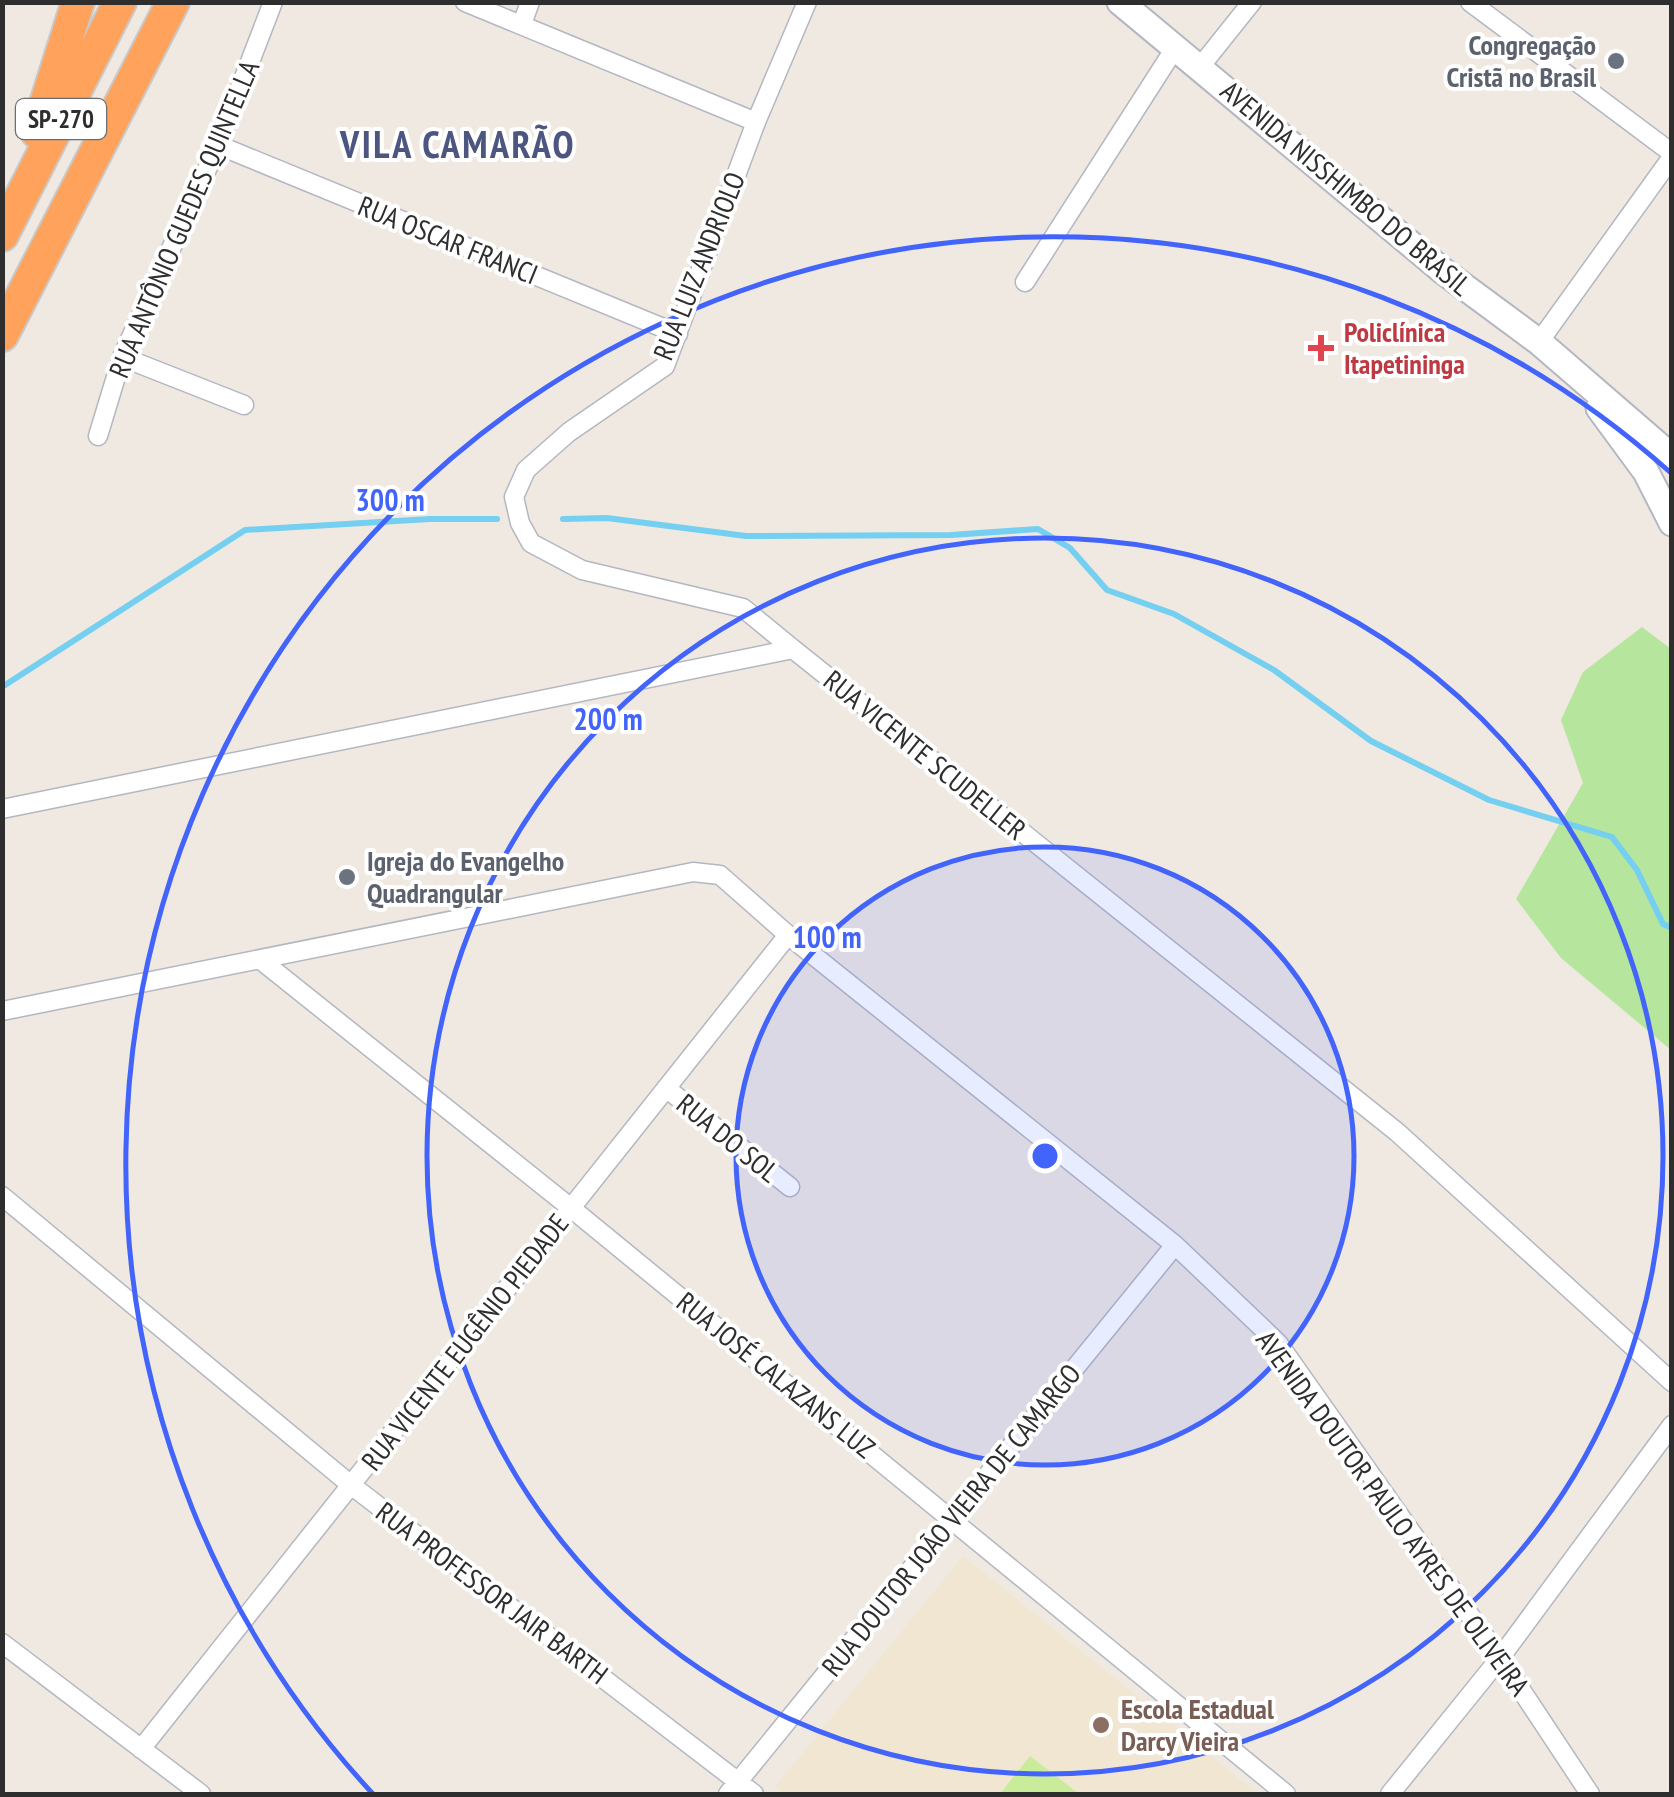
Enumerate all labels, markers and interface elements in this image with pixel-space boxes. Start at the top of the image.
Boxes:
place label: Congregação Cristã no Brasil [1447,26,1596,95]
marker: Congregação Cristã no Brasil [1605,50,1627,72]
street label: RUA ANTÔNIO GUEDES QUINTELLA [100,54,268,383]
street label: AVENIDA NISSHIMBO DO BRASIL [1213,72,1479,304]
road number: SP-270 [16,99,106,139]
district label: VILA CAMARÃO [339,119,576,168]
street label: RUA LUIZ ANDRIOLO [644,166,753,365]
street label: RUA OSCAR FRANCI [353,187,543,292]
place label: Policlínica Itapetininga [1344,313,1465,382]
marker: Policlínica Itapetininga [1308,335,1334,361]
text: 300 m [355,480,425,519]
street label: RUA VICENTE SCUDELLER [816,661,1034,848]
text: 200 m [573,699,643,738]
place label: Igreja do Evangelho Quadrangular [367,842,564,911]
marker: Igreja do Evangelho Quadrangular [336,866,358,888]
text: 100 m [792,917,862,956]
street label: RUA DO SOL [670,1085,787,1190]
centre of rings [1027,1138,1063,1174]
street label: RUA VICENTE EUGÊNIO PIEDADE [353,1206,576,1478]
street label: RUA JOSÉ CALAZANS LUZ [669,1283,883,1466]
street label: AVENIDA DOUTOR PAULO AYRES DE OLIVEIRA [1248,1323,1539,1703]
street label: RUA DOUTOR JOÃO VIEIRA DE CAMARGO [813,1356,1088,1684]
street label: RUA PROFESSOR JAIR BARTH [369,1493,616,1692]
place label: Escola Estadual Darcy Vieira [1121,1690,1274,1759]
marker: Escola Estadual Darcy Vieira [1090,1714,1112,1736]

